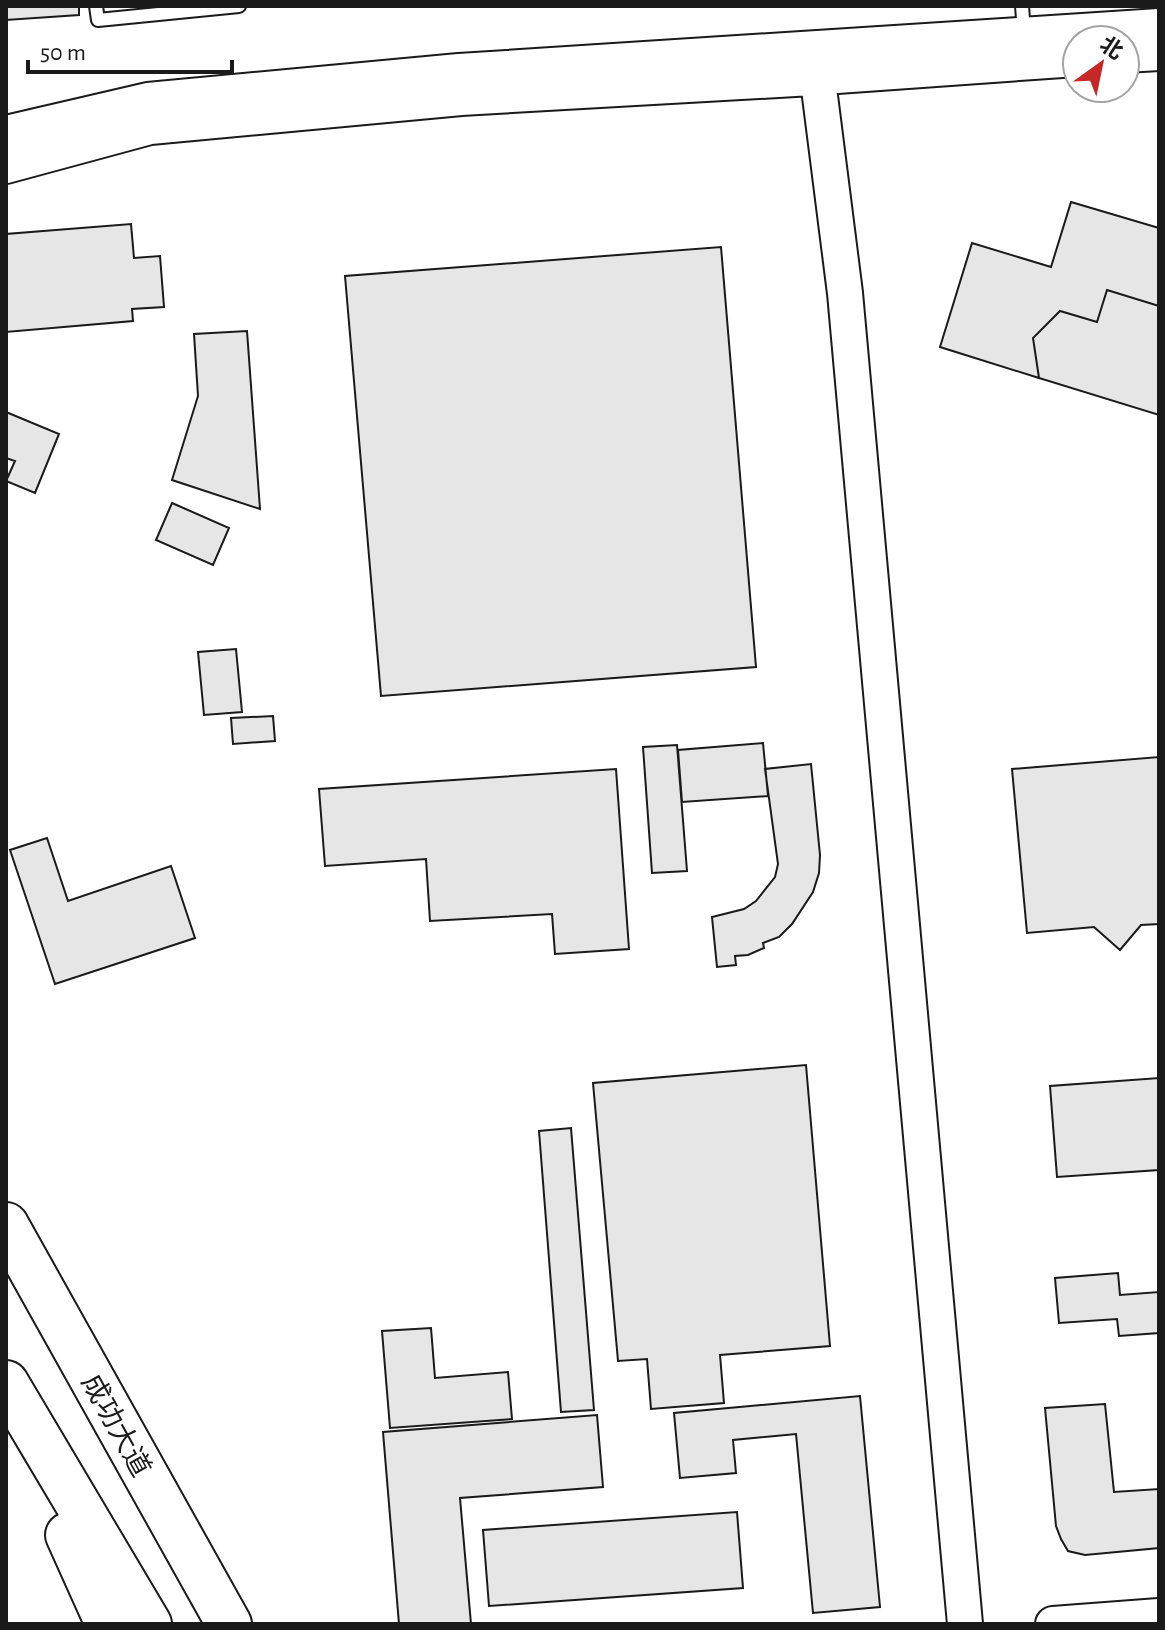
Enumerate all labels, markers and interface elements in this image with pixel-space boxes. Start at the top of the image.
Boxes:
scale bar [28,24,232,74]
north arrow [1061,24,1141,104]
text: 北 [1096,32,1127,63]
text: 50 m [40,41,86,65]
street label: 成功大道 [76,1369,156,1482]

